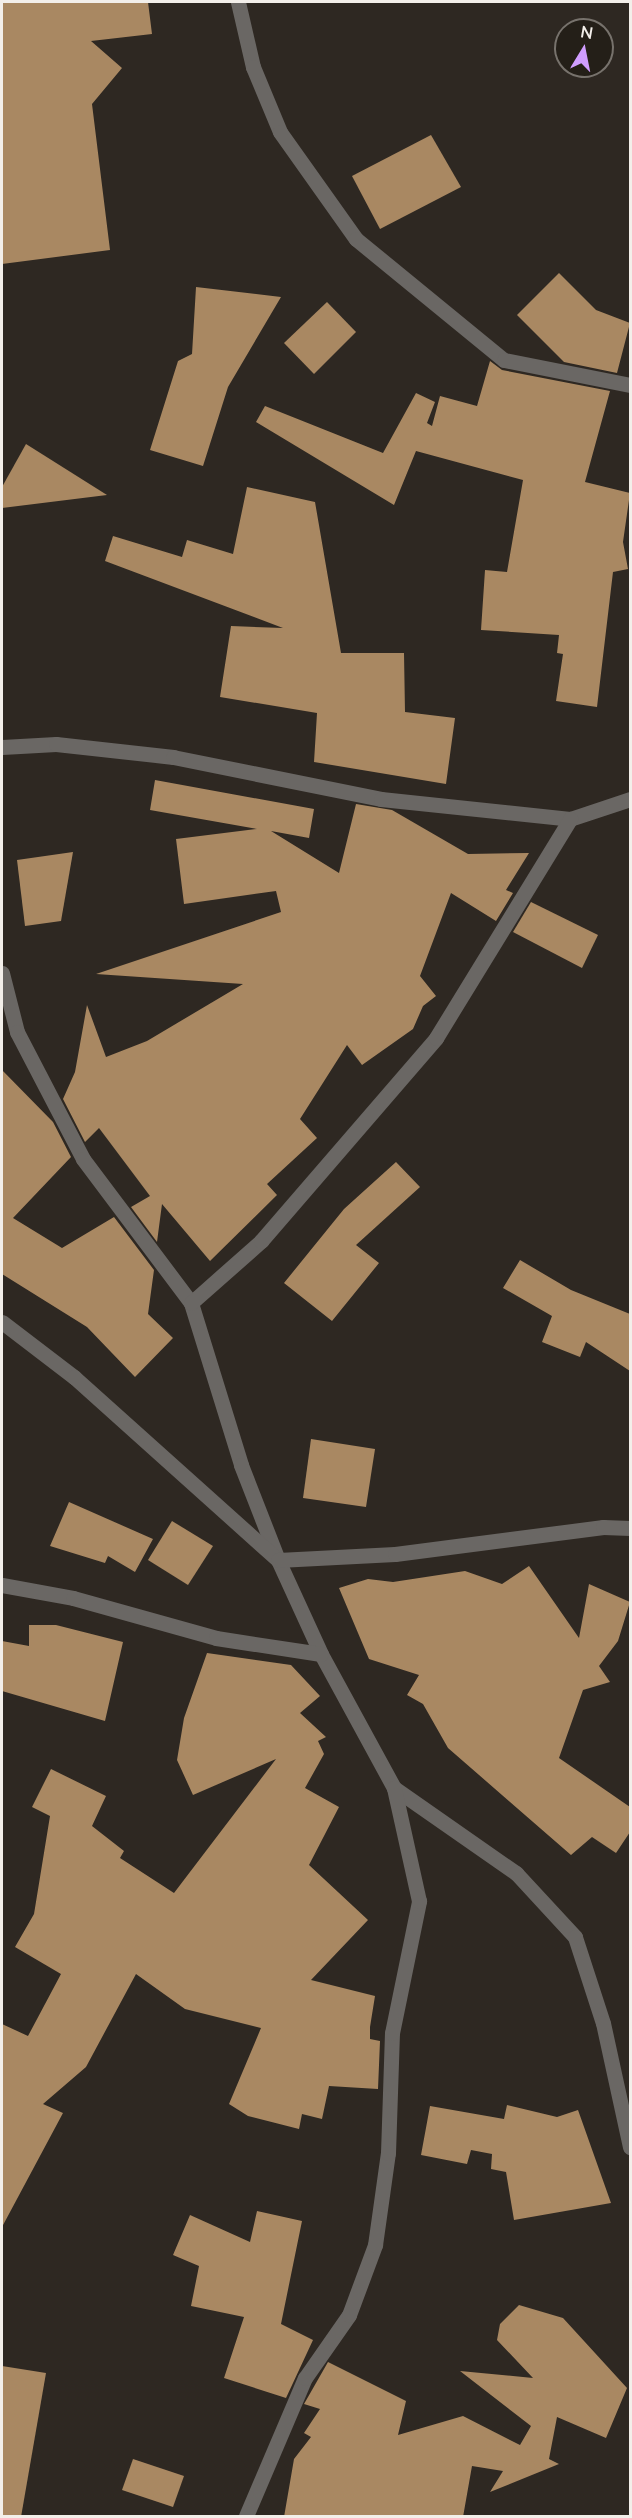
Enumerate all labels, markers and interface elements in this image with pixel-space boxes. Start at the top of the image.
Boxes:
north arrow [554,18,614,78]
text: N [579,21,595,42]

